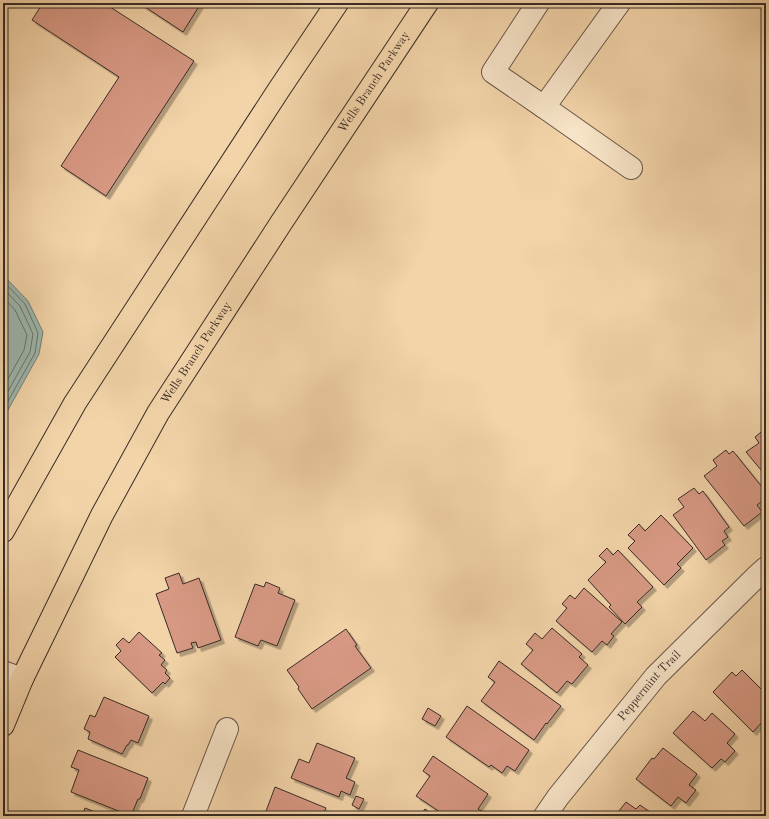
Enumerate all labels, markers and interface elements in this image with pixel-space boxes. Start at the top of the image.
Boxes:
street label: Wells Branch Parkway [337,29,413,135]
street label: Wells Branch Parkway [159,299,234,406]
street label: Peppermint Trail [616,649,683,723]

